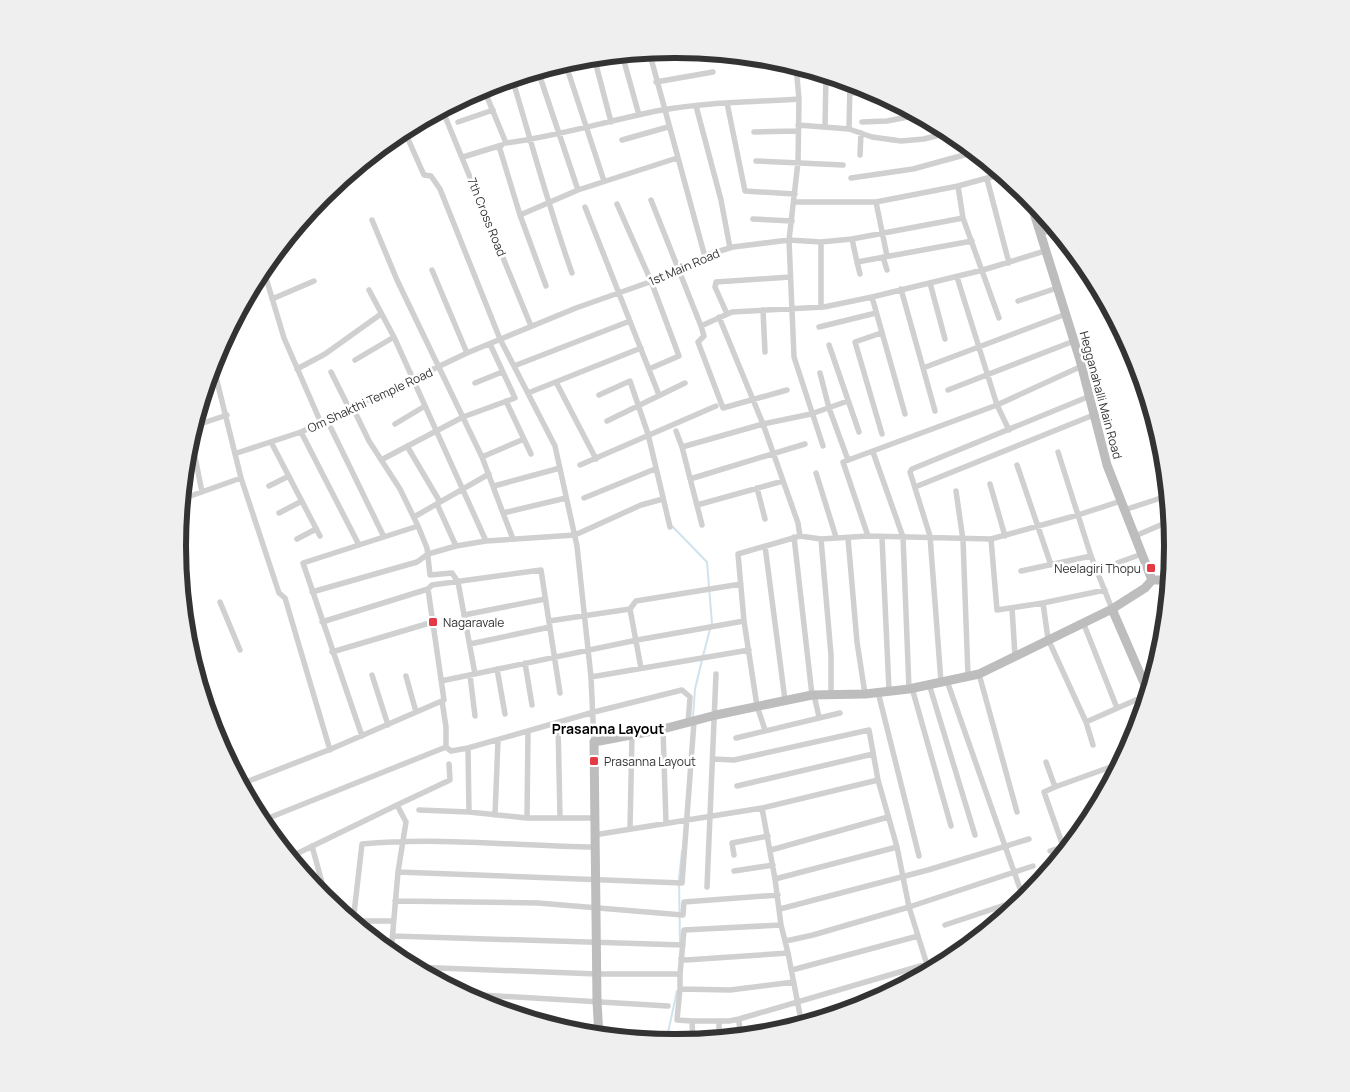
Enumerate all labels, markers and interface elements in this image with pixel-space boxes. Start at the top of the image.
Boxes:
street label: 7th Cross Road [463,175,511,259]
street label: 1st Main Road [646,244,722,290]
street label: Hegganahalli Main Road [1076,329,1126,461]
street label: Om Shakthi Temple Road [305,363,435,437]
place label: Neelagiri Thopu [1054,560,1141,577]
marker: Neelagiri Thopu [1145,562,1157,574]
place label: Nagaravale [443,614,504,631]
marker: Nagaravale [427,616,439,628]
district label: Prasanna Layout [552,719,664,738]
place label: Prasanna Layout [604,753,696,770]
marker: Prasanna Layout [588,755,600,767]

